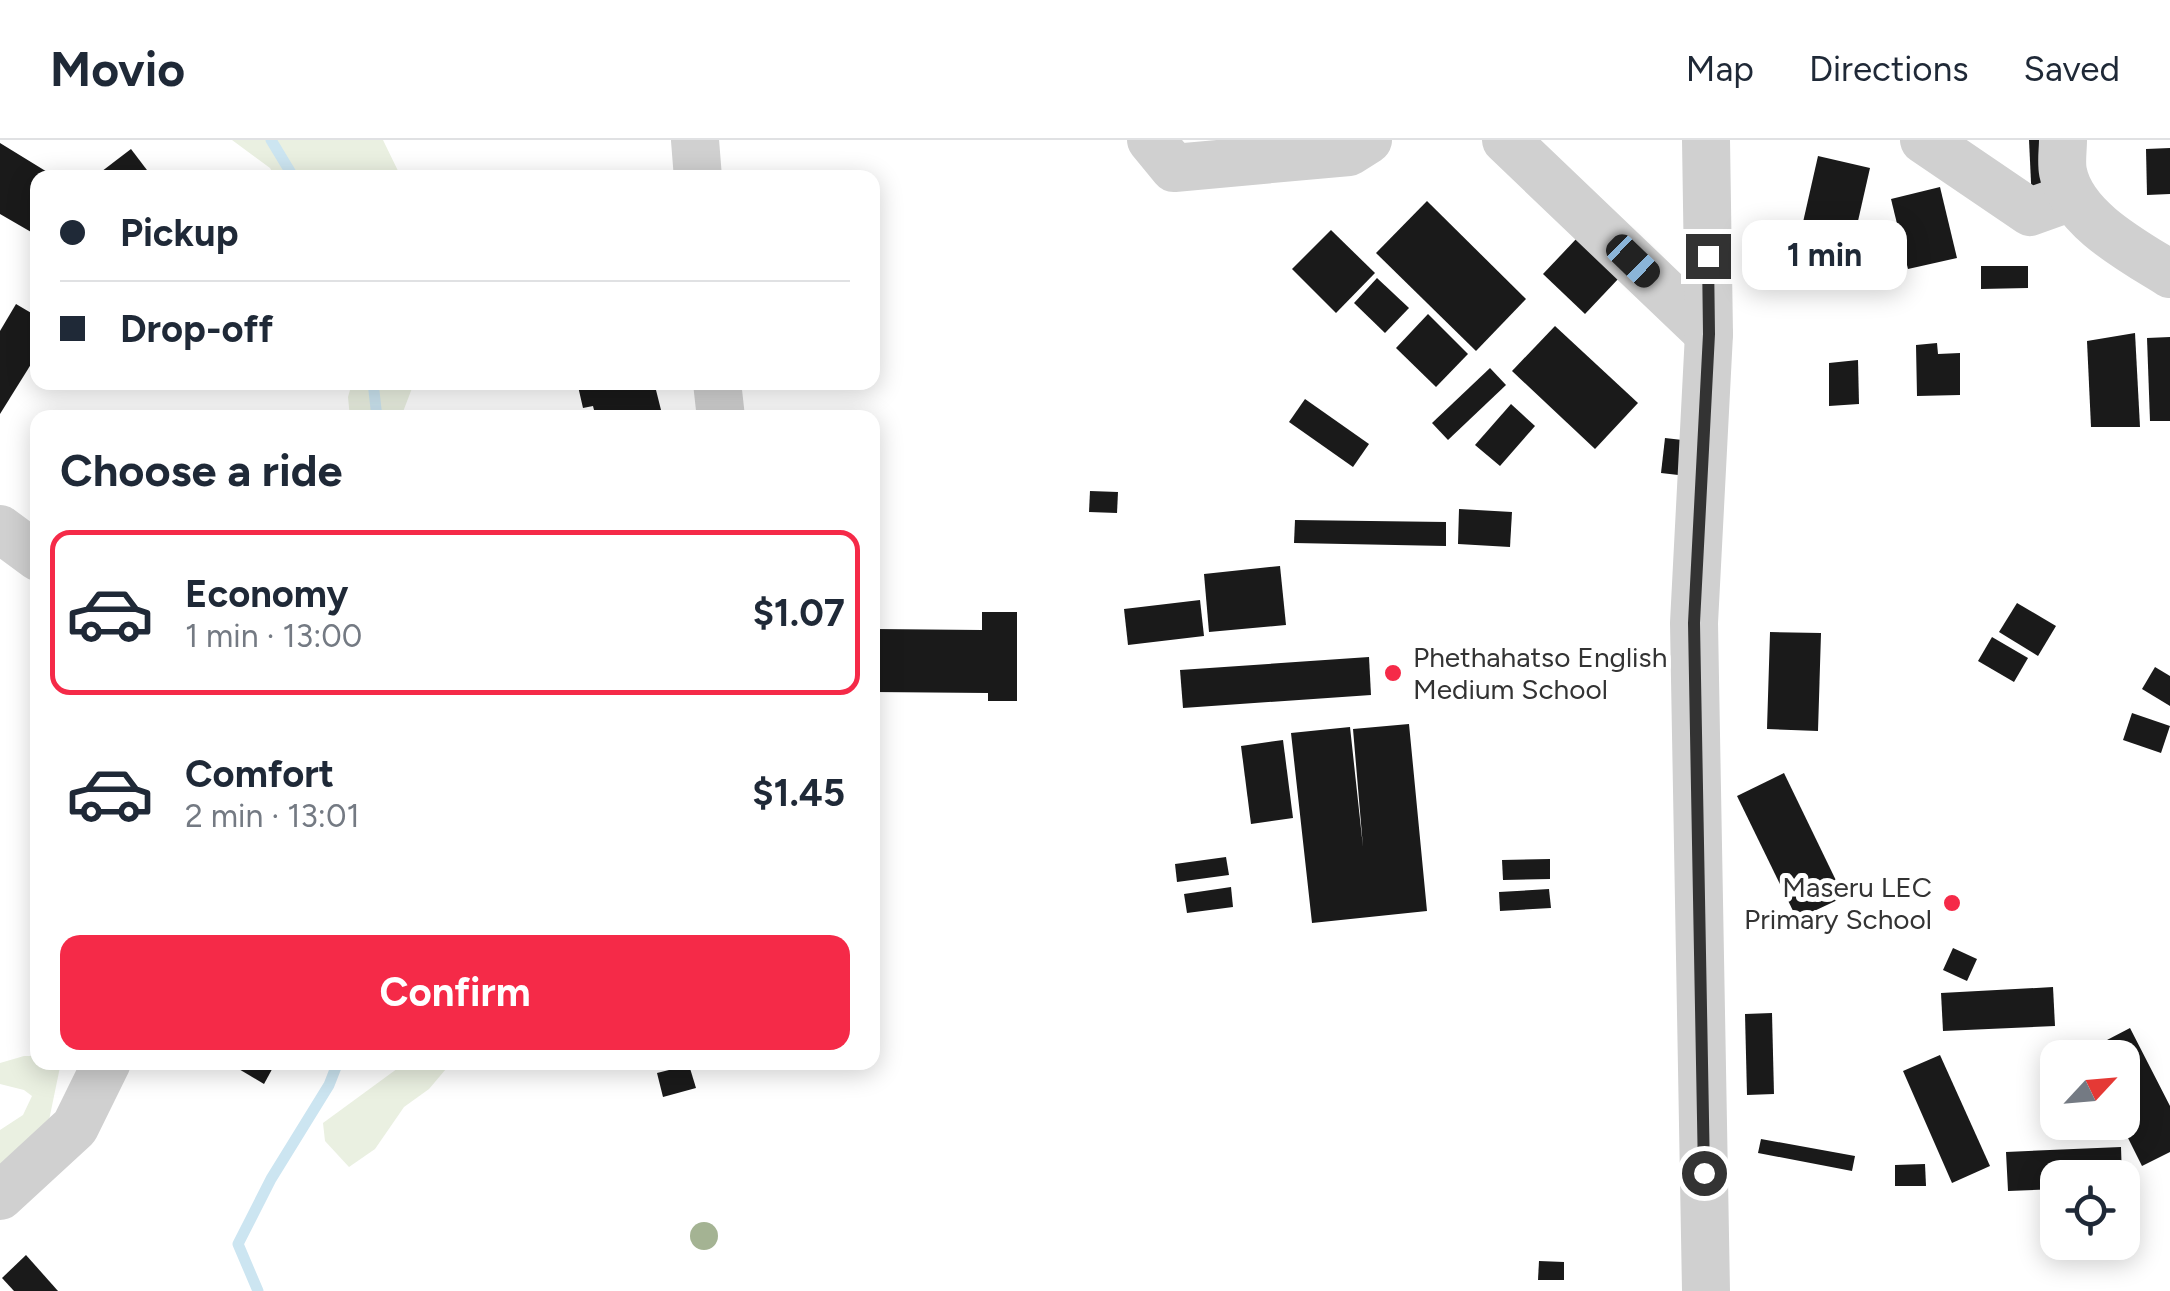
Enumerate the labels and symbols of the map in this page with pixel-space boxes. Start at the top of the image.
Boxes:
callout: 1 min [1743,221,1908,291]
car [1601,229,1665,293]
route end [1686,234,1731,279]
place label: Phethahatso English Medium School [1413,640,1667,706]
marker: Phethahatso English Medium School [1382,662,1404,684]
place label: Maseru LEC Primary School [1744,870,1932,936]
marker: Maseru LEC Primary School [1941,892,1963,914]
north arrow [2040,1040,2140,1140]
route start [1682,1151,1727,1196]

